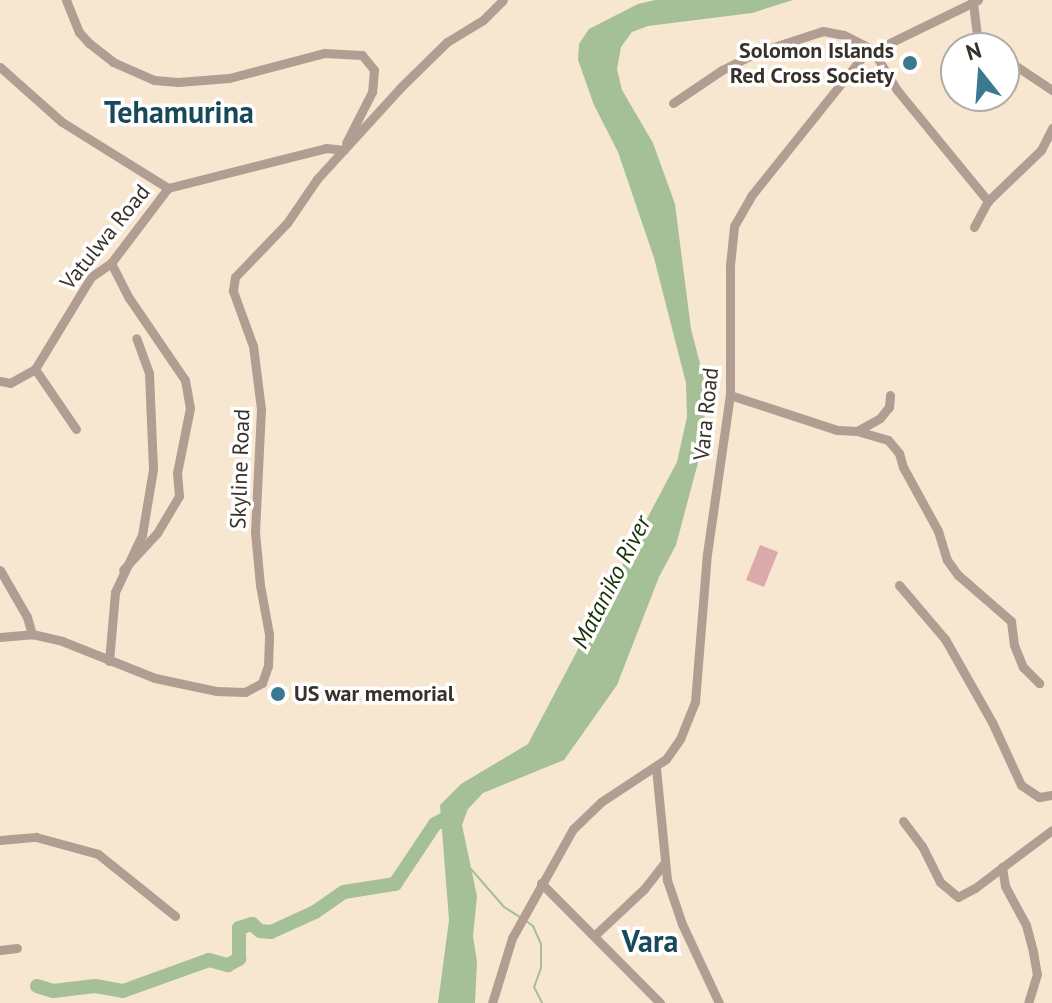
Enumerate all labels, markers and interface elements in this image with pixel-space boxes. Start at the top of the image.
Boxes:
north arrow [940,32,1020,112]
text: N [963,35,985,66]
place label: Solomon Islands Red Cross Society [730,37,894,88]
marker: Solomon Islands Red Cross Society [901,54,919,72]
district label: Tehamurina [104,94,254,130]
street label: Vatulwa Road [55,179,155,295]
street label: Vara Road [688,366,724,462]
street label: Skyline Road [225,408,255,530]
water label: Mataniko River [565,511,657,653]
place label: US war memorial [294,681,455,707]
marker: US war memorial [269,685,287,703]
district label: Vara [622,923,678,959]

